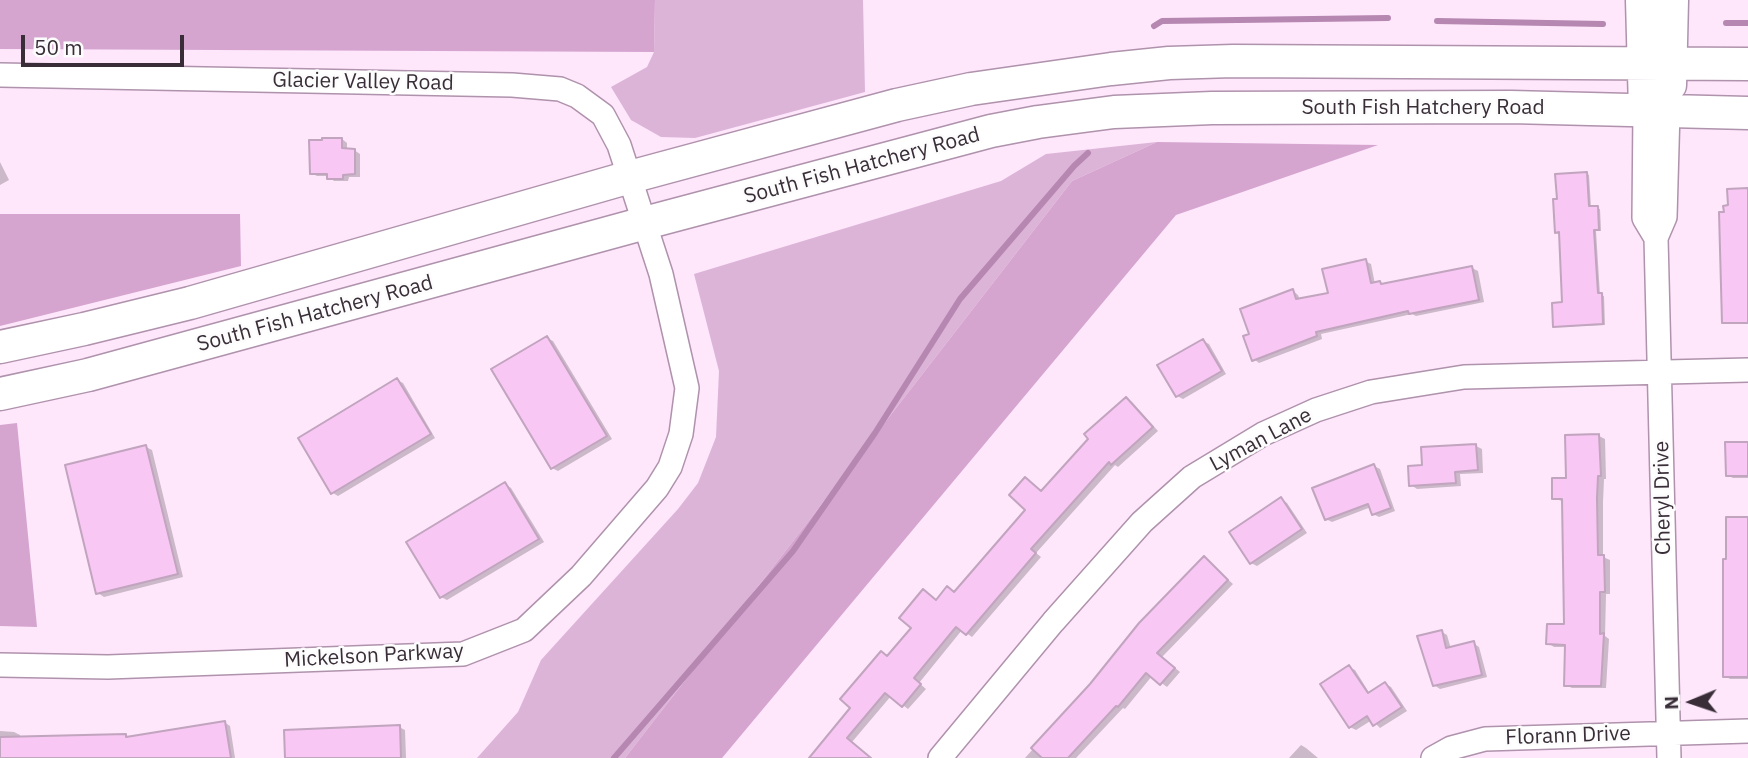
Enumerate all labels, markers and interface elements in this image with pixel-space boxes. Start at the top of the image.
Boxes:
scale bar [24,21,187,65]
text: 50 m [34,33,83,61]
street label: Glacier Valley Road [272,68,454,96]
street label: South Fish Hatchery Road [1301,95,1545,121]
street label: South Fish Hatchery Road [741,122,983,210]
street label: South Fish Hatchery Road [194,270,436,358]
street label: Lyman Lane [1206,403,1316,477]
street label: Cheryl Drive [1649,441,1677,555]
street label: Mickelson Parkway [284,639,464,673]
north arrow [1657,667,1727,737]
text: N [1659,695,1683,710]
street label: Florann Drive [1505,721,1631,751]

